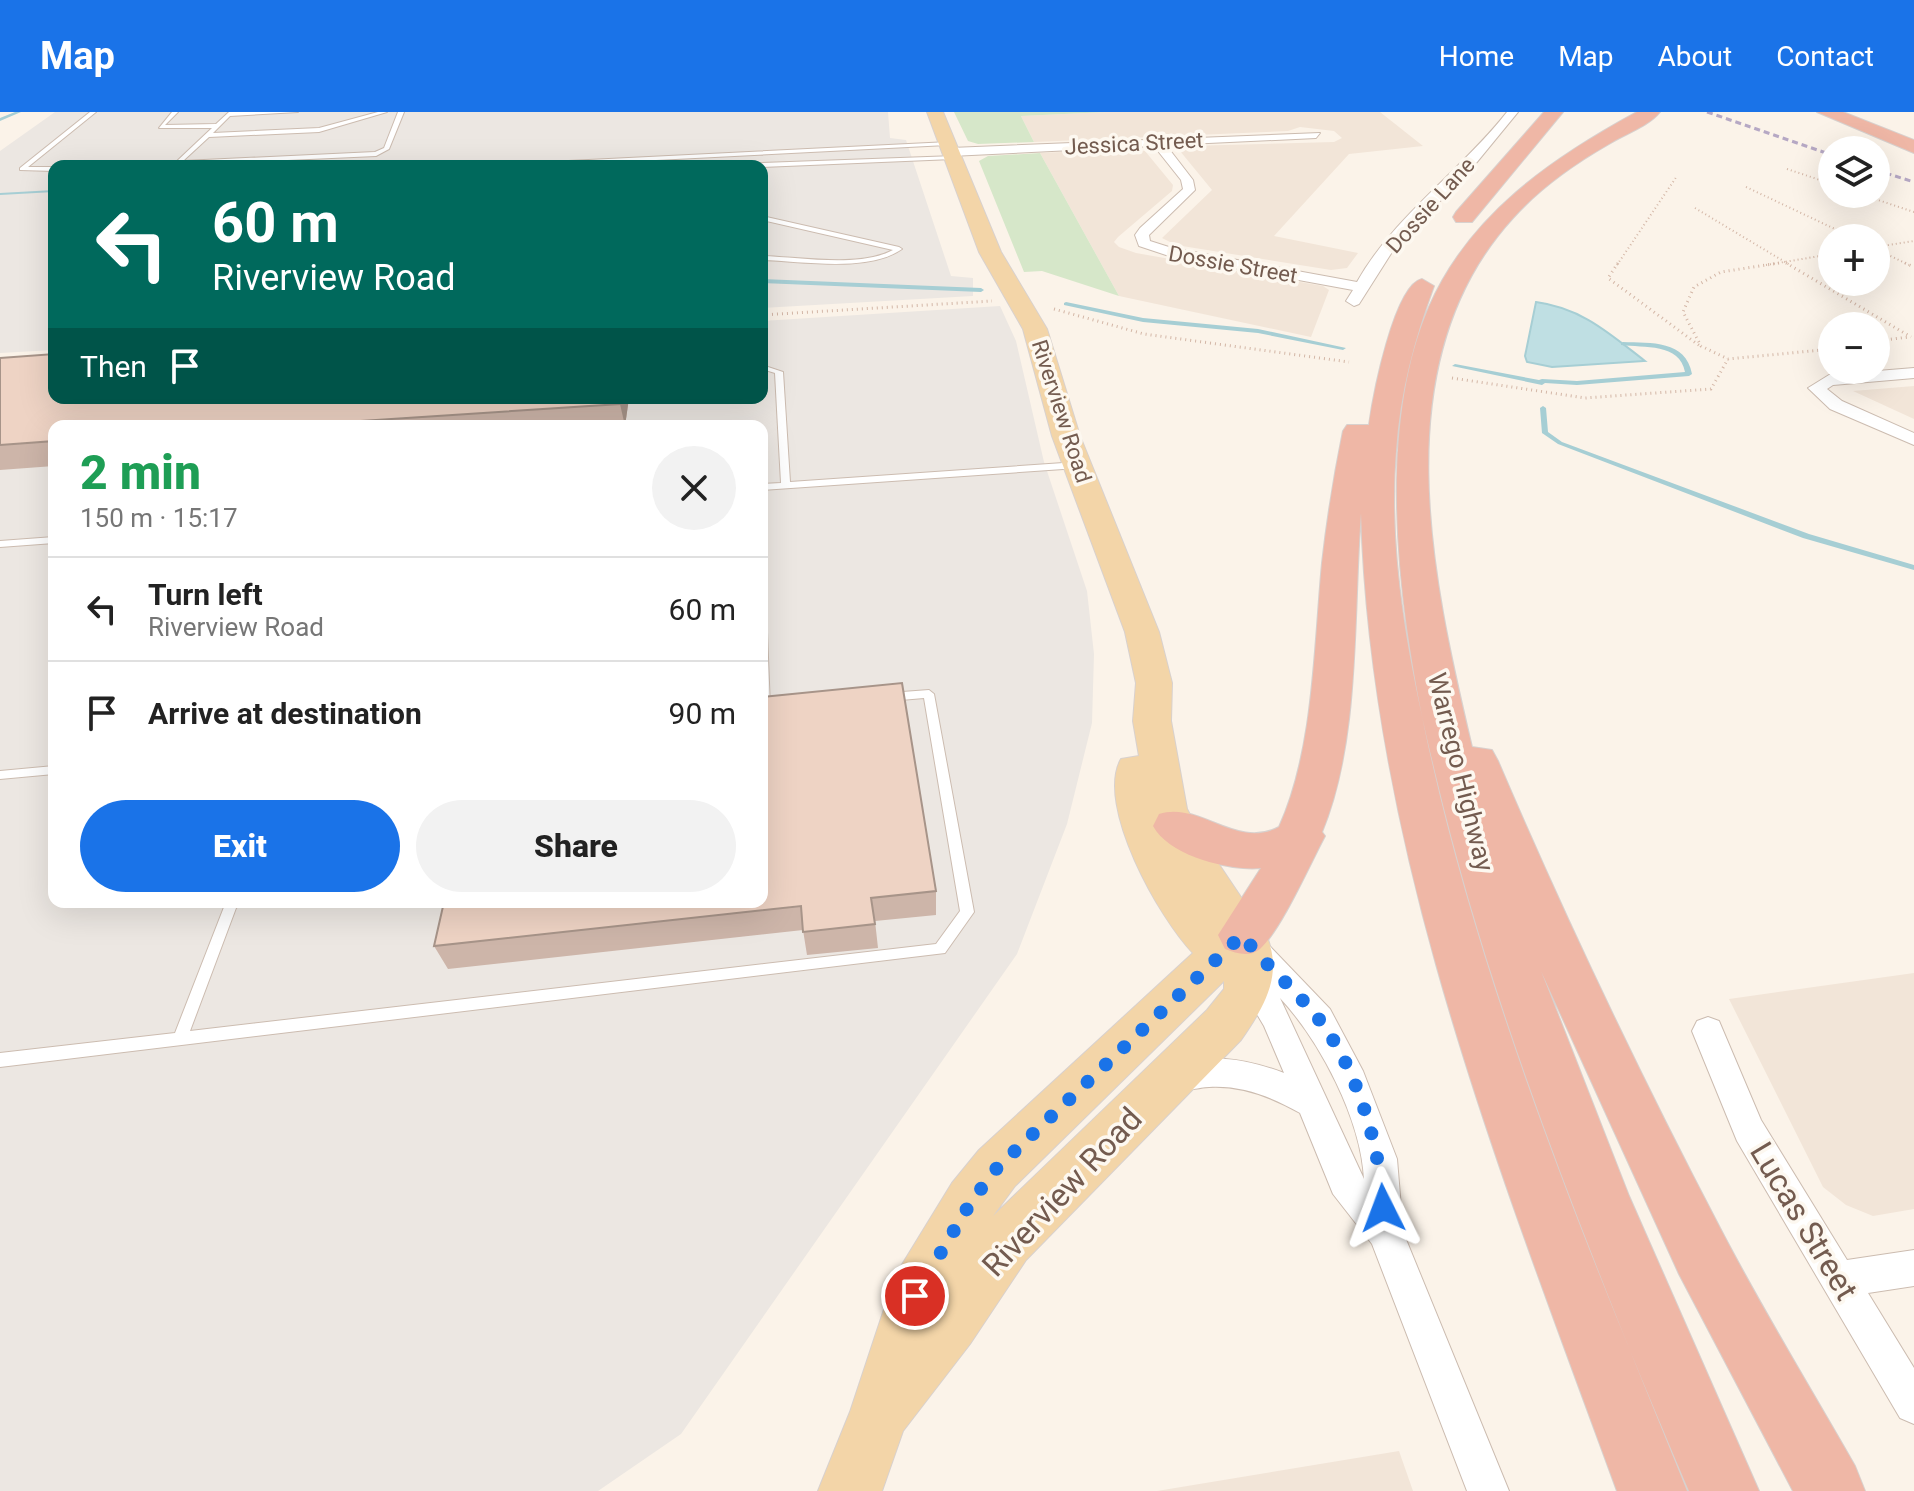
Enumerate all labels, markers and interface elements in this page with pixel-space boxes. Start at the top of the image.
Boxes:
text: Map [40,34,115,78]
text: Home [1439,40,1514,73]
text: Map [1558,40,1614,73]
text: About [1658,40,1732,73]
text: Contact [1776,40,1874,73]
street label: Jessica Street [1064,127,1204,160]
map controls [1818,136,1890,384]
button: layers [1818,136,1890,208]
street label: Dossie Lane [1381,152,1480,258]
text: 60 m [212,190,339,256]
icon: left [80,192,184,296]
button: + [1818,224,1890,296]
street label: Dossie Street [1167,241,1299,288]
text: Riverview Road [212,257,456,299]
button: − [1818,312,1890,384]
street label: Riverview Road [1027,336,1096,486]
icon: arrive [163,344,207,388]
text: Then [80,349,147,384]
text: 2 min [80,444,201,501]
button: close [652,446,736,530]
text: 150 m · 15:17 [80,503,238,533]
text: Turn left [148,577,263,612]
icon: left [80,587,124,631]
text: 60 m [669,592,736,627]
text: Riverview Road [148,612,324,642]
street label: Warrego Highway [1422,670,1500,874]
icon: arrive [80,691,124,735]
text: Arrive at destination [148,696,422,731]
text: 90 m [669,696,736,731]
button: Exit [80,800,400,892]
button: Share [416,800,736,892]
street label: Riverview Road [974,1100,1150,1284]
street label: Lucas Street [1742,1135,1866,1307]
position arrow [1341,1166,1425,1250]
pin [881,1262,949,1330]
icon: arrive [893,1274,937,1318]

